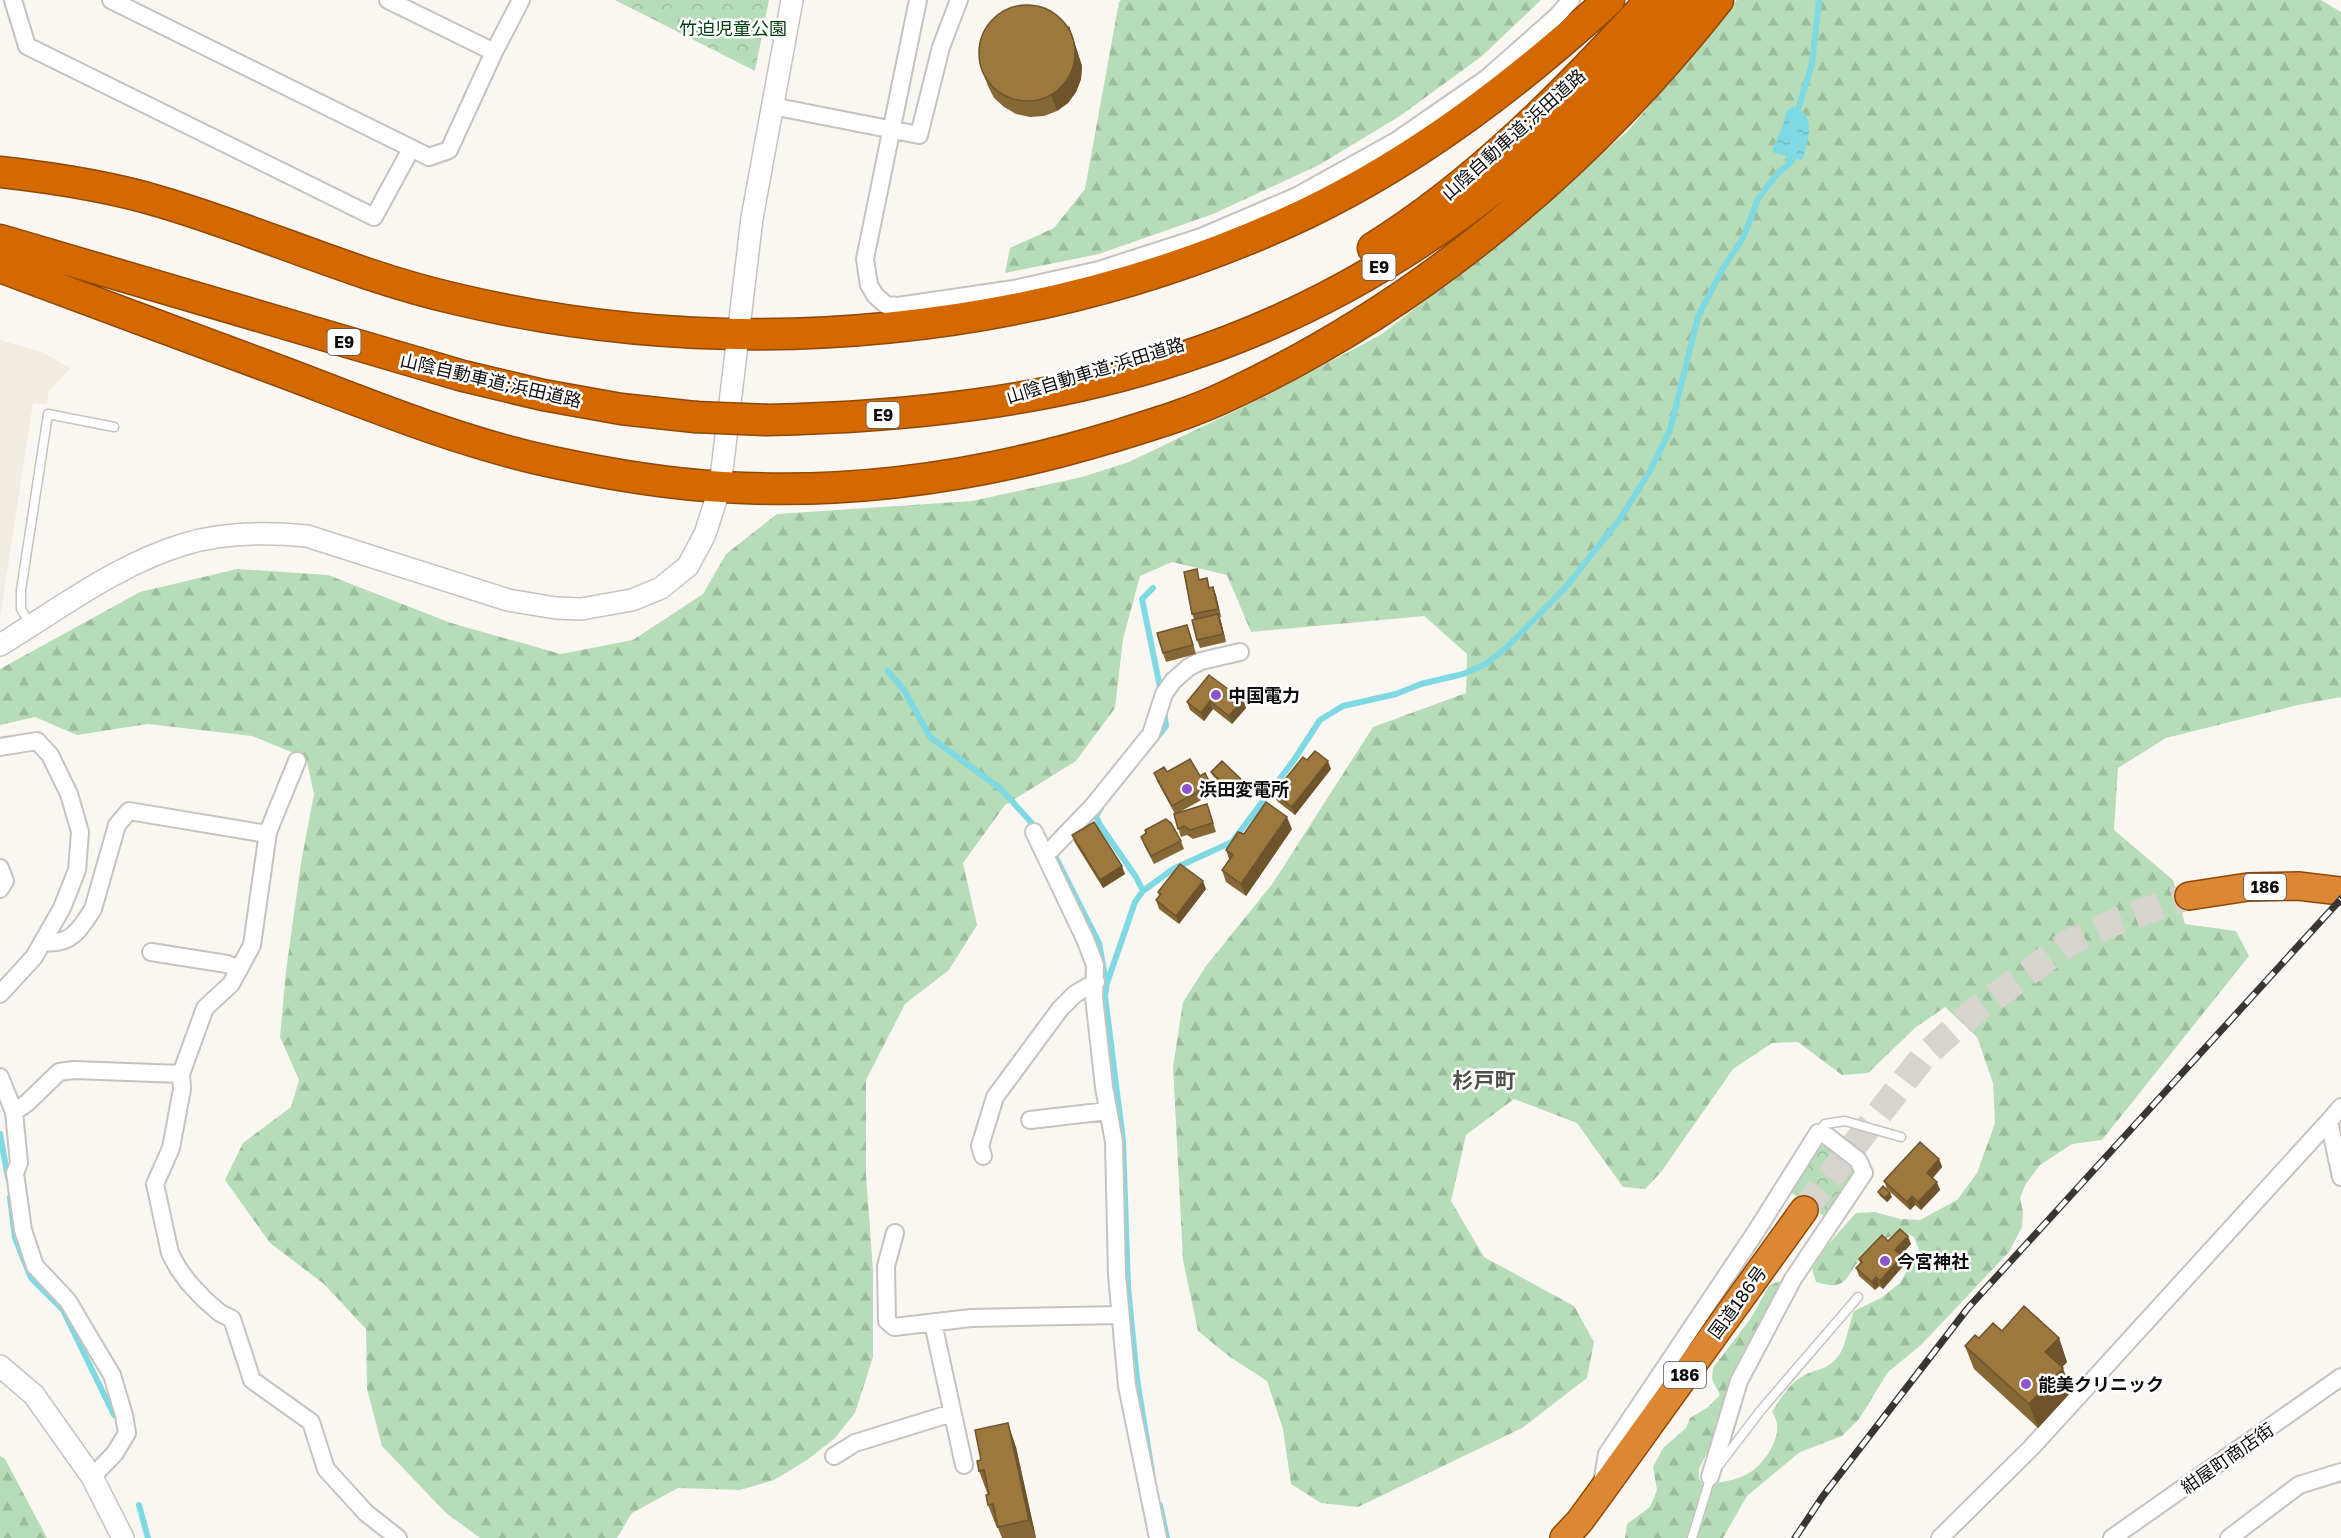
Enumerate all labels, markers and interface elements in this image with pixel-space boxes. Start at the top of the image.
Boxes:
park label: 竹迫児童公園 [679,17,787,39]
street label: 山陰自動車道;浜田道路 [1437,64,1589,204]
road number: E9 [1362,254,1396,280]
road number: E9 [328,329,360,355]
street label: 山陰自動車道;浜田道路 [1003,332,1187,408]
street label: 山陰自動車道;浜田道路 [398,348,584,412]
road number: E9 [866,402,900,428]
place label: 中国電力 [1228,684,1300,706]
marker: 中国電力 [1209,688,1223,702]
place label: 浜田変電所 [1199,778,1289,800]
marker: 浜田変電所 [1180,782,1194,796]
road number: 186 [2244,874,2286,900]
district label: 杉戸町 [1453,1067,1516,1093]
place label: 今宮神社 [1897,1250,1969,1272]
marker: 今宮神社 [1878,1254,1892,1268]
street label: 国道186号 [1703,1261,1771,1343]
road number: 186 [1664,1362,1706,1388]
place label: 能美クリニック [2038,1373,2164,1395]
marker: 能美クリニック [2019,1377,2033,1391]
street label: 紺屋町商店街 [2176,1418,2278,1498]

